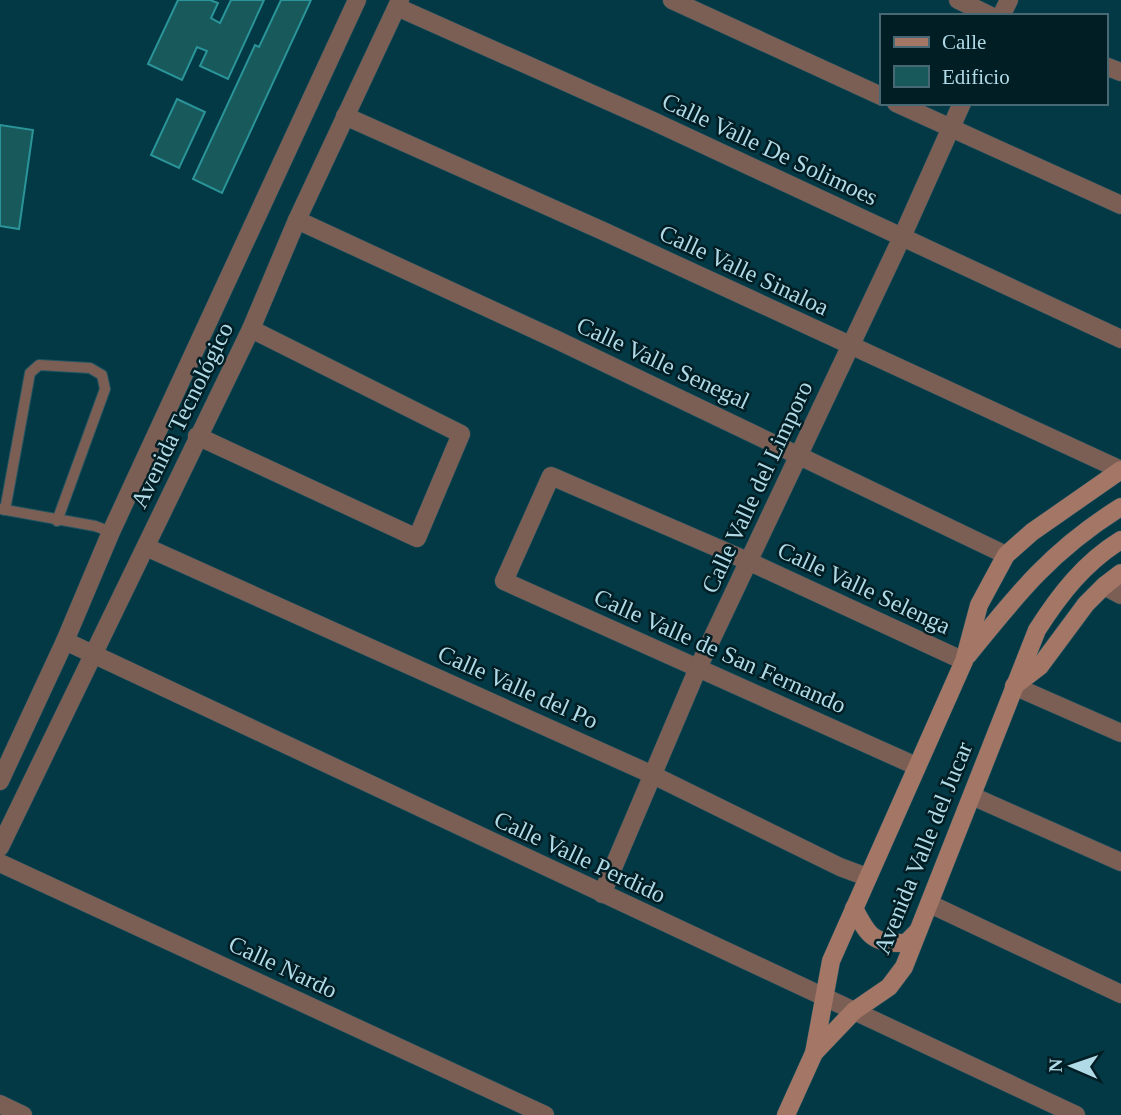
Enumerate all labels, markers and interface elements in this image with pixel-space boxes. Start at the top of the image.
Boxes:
legend [880,14,1107,105]
text: Calle [942,30,986,54]
text: Edificio [942,65,1010,89]
street label: Calle Valle De Solimoes [658,88,882,210]
street label: Calle Valle Sinaloa [655,219,833,321]
street label: Calle Valle Senegal [573,312,754,415]
street label: Avenida Tecnológico [126,318,238,512]
street label: Calle Valle del Limporo [696,377,818,597]
street label: Calle Valle Selenga [774,537,955,640]
street label: Calle Valle de San Fernando [590,584,850,718]
street label: Calle Valle del Po [434,640,602,734]
street label: Avenida Valle del Jucar [869,738,977,958]
street label: Calle Valle Perdido [490,806,670,908]
street label: Calle Nardo [225,931,341,1003]
north arrow [1037,1031,1107,1101]
text: N [1045,1058,1066,1073]

